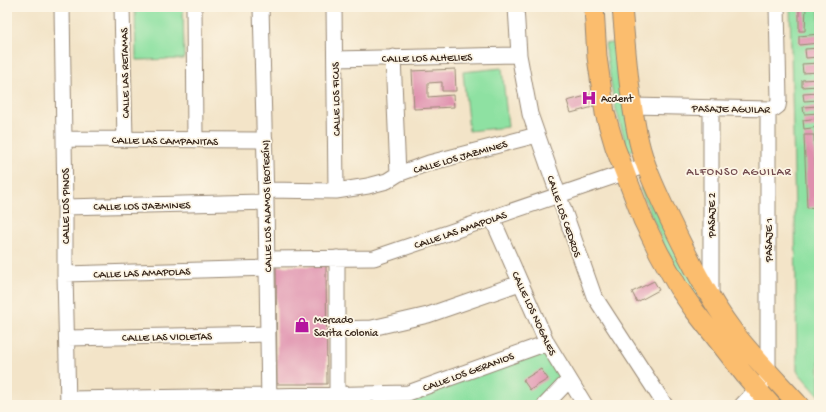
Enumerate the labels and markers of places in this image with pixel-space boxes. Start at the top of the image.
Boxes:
hospital icon: Acdent [580,89,598,107]
place label: Acdent [601,94,635,106]
place label: Mercado Sarita Colonia [314,315,379,340]
shop icon: Mercado Sarita Colonia [293,316,311,334]

